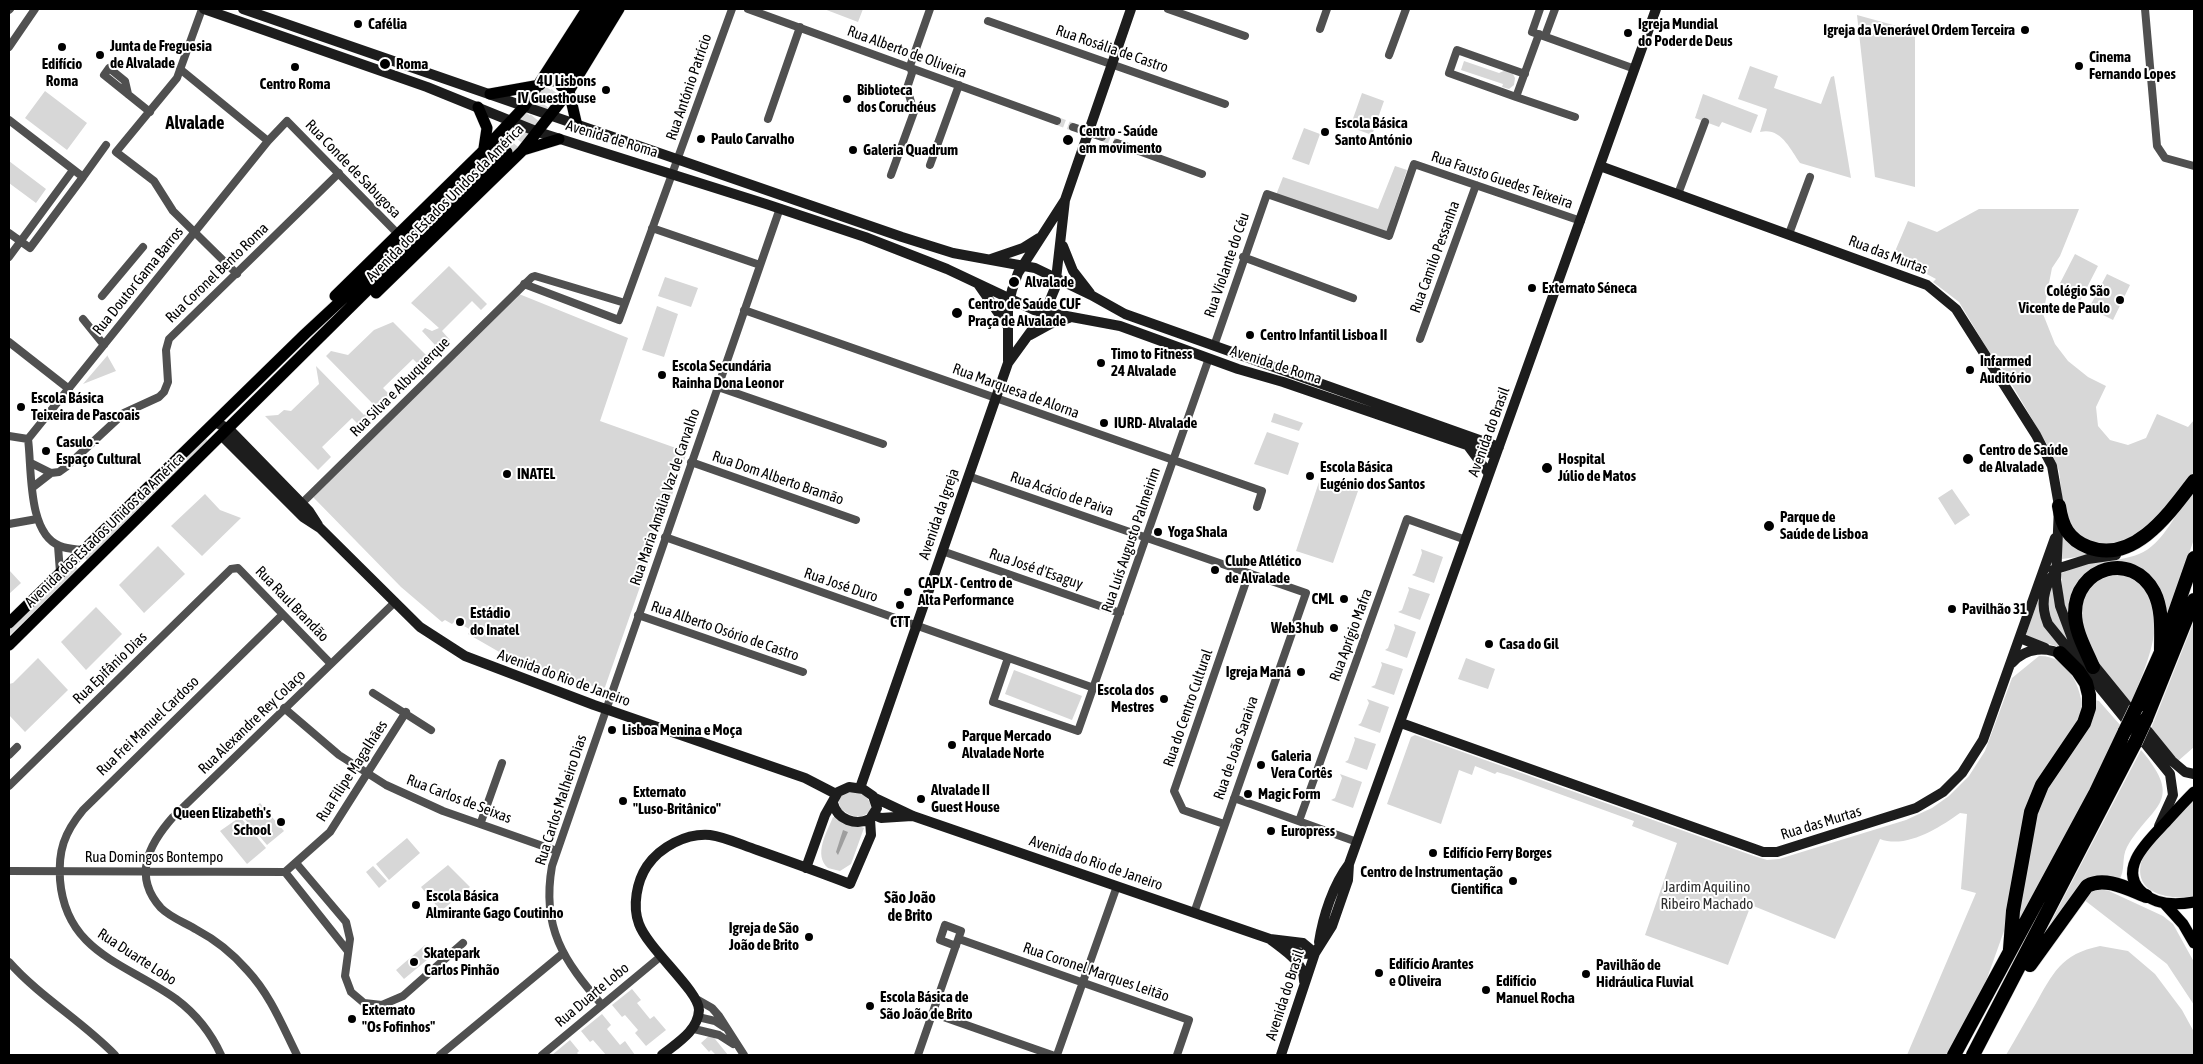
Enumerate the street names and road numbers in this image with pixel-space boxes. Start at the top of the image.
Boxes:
street label: Rua Rosália de Castro [1053,21,1171,77]
street label: Rua Alberto de Oliveira [845,22,969,82]
street label: Rua António Patrício [662,31,716,143]
street label: Rua Conde de Sabugosa [301,116,405,222]
street label: Avenida de Roma [564,116,660,162]
street label: Avenida dos Estados Unidos da América [362,120,528,286]
street label: Rua Fausto Guedes Teixeira [1429,147,1575,213]
street label: Rua Camilo Pessanha [1406,199,1464,315]
street label: Rua Violante do Céu [1201,210,1253,320]
street label: Rua Coronel Bento Roma [162,219,272,327]
street label: Rua Doutor Gama Barros [89,223,187,339]
street label: Rua das Murtas [1846,232,1930,278]
street label: Rua Silva e Albuquerque [346,333,454,441]
street label: Avenida de Roma [1228,342,1324,388]
street label: Rua Marquesa de Alorna [950,360,1082,422]
street label: Avenida do Brasil [1464,385,1514,479]
street label: Rua Maria Amália Vaz de Carvalho [626,406,704,588]
street label: Rua Dom Alberto Bramão [710,447,846,509]
street label: Avenida dos Estados Unidos da América [21,449,189,611]
street label: Rua Luís Augusto Palmeirim [1098,465,1164,615]
street label: Avenida da Igreja [915,466,963,562]
street label: Rua Acácio de Paiva [1008,468,1116,520]
street label: Rua José d'Esaguy [987,545,1085,593]
street label: Rua Raul Brandão [251,562,333,646]
street label: Rua José Duro [802,564,880,606]
street label: Rua Aprígio Mafra [1326,586,1376,684]
street label: Rua Alberto Osório de Castro [649,597,801,665]
street label: Rua Epifânio Dias [69,628,151,708]
street label: Avenida do Rio de Janeiro [495,646,633,710]
street label: Rua do Centro Cultural [1159,647,1217,769]
street label: Rua Alexandre Rey Colaço [195,666,309,778]
street label: Rua Frei Manuel Cardoso [93,673,203,779]
street label: Rua de João Saraiva [1210,694,1262,802]
street label: Rua Filipe Magalhães [313,717,391,825]
street label: Rua Carlos Malheiro Dias [531,732,591,868]
street label: Rua Carlos de Seixas [404,771,514,827]
street label: Rua das Murtas [1779,802,1863,844]
street label: Avenida do Rio de Janeiro [1027,832,1165,894]
street label: Rua Domingos Bontempo [85,848,223,866]
street label: Rua Duarte Lobo [94,925,180,989]
street label: Rua Coronel Marques Leitão [1020,938,1172,1006]
street label: Avenida do Brasil [1262,947,1308,1043]
street label: Rua Duarte Lobo [551,959,633,1031]

